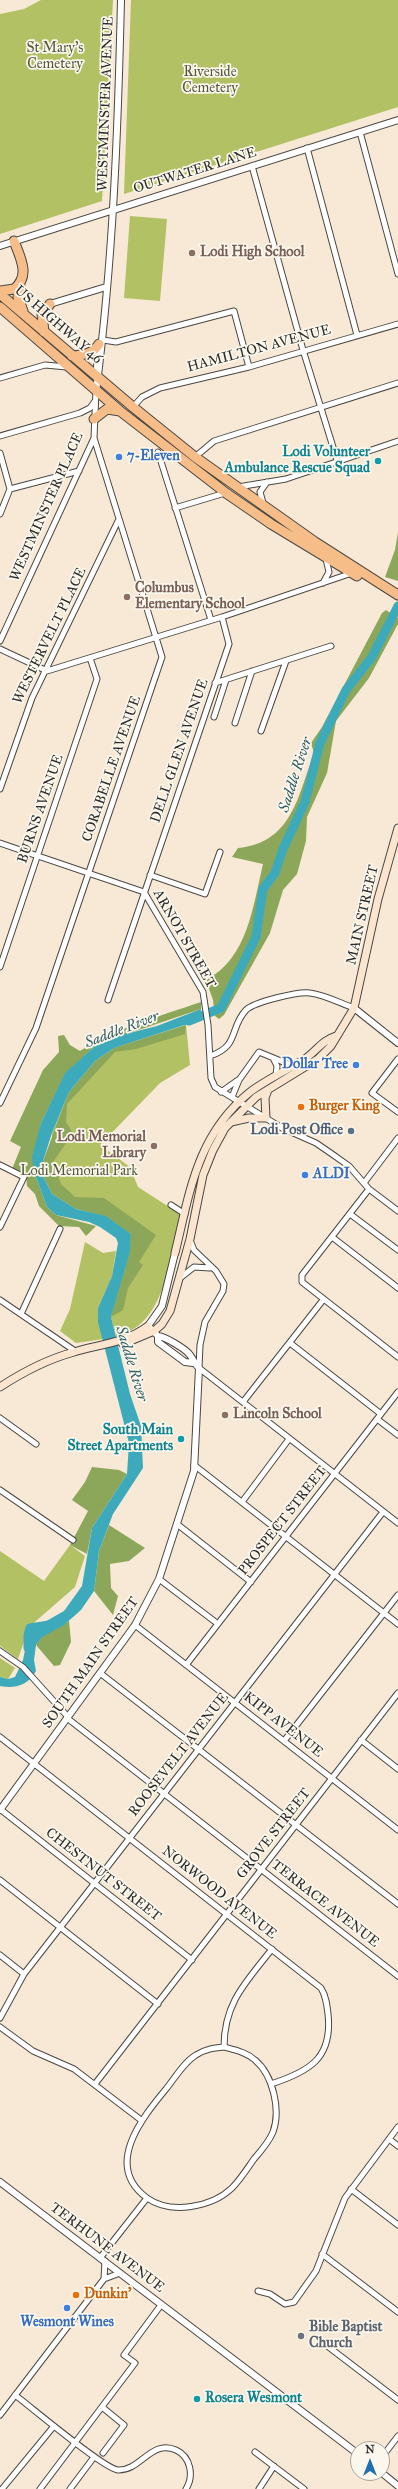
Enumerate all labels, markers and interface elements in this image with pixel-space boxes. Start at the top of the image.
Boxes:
street label: WESTMINSTER AVENUE [95,16,117,192]
park label: St Mary's Cemetery [27,41,83,74]
park label: Riverside Cemetery [182,65,238,98]
street label: OUTWATER LANE [132,144,258,198]
place label: Lodi High School [200,245,304,261]
marker: Lodi High School [187,248,197,258]
street label: US HIGHWAY 46 [11,282,105,368]
street label: HAMILTON AVENUE [185,322,333,376]
street label: WESTMINSTER PLACE [7,430,87,584]
place label: Lodi Volunteer Ambulance Rescue Squad [225,445,370,478]
place label: 7-Eleven [127,449,180,465]
marker: 7-Eleven [114,452,124,462]
marker: Lodi Volunteer Ambulance Rescue Squad [373,456,383,466]
street label: WESTERVELT PLACE [10,565,90,707]
place label: Columbus Elementary School [135,581,245,614]
marker: Columbus Elementary School [122,592,132,602]
street label: DELL GLEN AVENUE [147,677,213,825]
street label: CORABELLE AVENUE [79,694,145,844]
water label: Saddle River [275,735,317,815]
street label: BURNS AVENUE [15,752,67,866]
street label: MAIN STREET [343,863,383,967]
street label: ARNOT STREET [149,887,219,991]
water label: Saddle River [82,1008,162,1052]
place label: Dollar Tree [282,1057,348,1073]
marker: Dollar Tree [351,1060,361,1070]
place label: Burger King [309,1099,379,1115]
marker: Burger King [296,1102,306,1112]
place label: Lodi Post Office [250,1123,343,1139]
marker: Lodi Post Office [346,1126,356,1136]
place label: Lodi Memorial Library [57,1130,146,1162]
marker: Lodi Memorial Library [149,1141,159,1151]
park label: Lodi Memorial Park [20,1164,138,1180]
place label: ALDI [313,1167,350,1183]
marker: ALDI [300,1170,310,1180]
water label: Saddle River [111,1324,151,1404]
place label: Lincoln School [233,1407,322,1423]
marker: Lincoln School [220,1410,230,1420]
place label: South Main Street Apartments [68,1423,173,1456]
marker: South Main Street Apartments [176,1434,186,1444]
street label: PROSPECT STREET [235,1463,331,1579]
street label: SOUTH MAIN STREET [39,1594,143,1732]
street label: KIPP AVENUE [240,1689,326,1761]
street label: ROOSEVELT AVENUE [126,1690,232,1820]
street label: GROVE STREET [234,1785,314,1883]
street label: CHESTNUT STREET [42,1825,164,1925]
street label: NORWOOD AVENUE [158,1843,280,1943]
street label: TERRACE AVENUE [268,1857,382,1951]
street label: TERHUNE AVENUE [47,2200,167,2296]
place label: Dunkin' [84,2287,131,2303]
marker: Dunkin' [71,2290,81,2300]
marker: Wesmont Wines [62,2303,72,2313]
place label: Wesmont Wines [20,2315,114,2331]
place label: Bible Baptist Church [309,2320,382,2352]
marker: Bible Baptist Church [296,2331,306,2341]
place label: Rosera Wesmont [205,2391,302,2407]
marker: Rosera Wesmont [192,2394,202,2404]
north arrow [350,2441,390,2481]
text: N [365,2443,375,2456]

